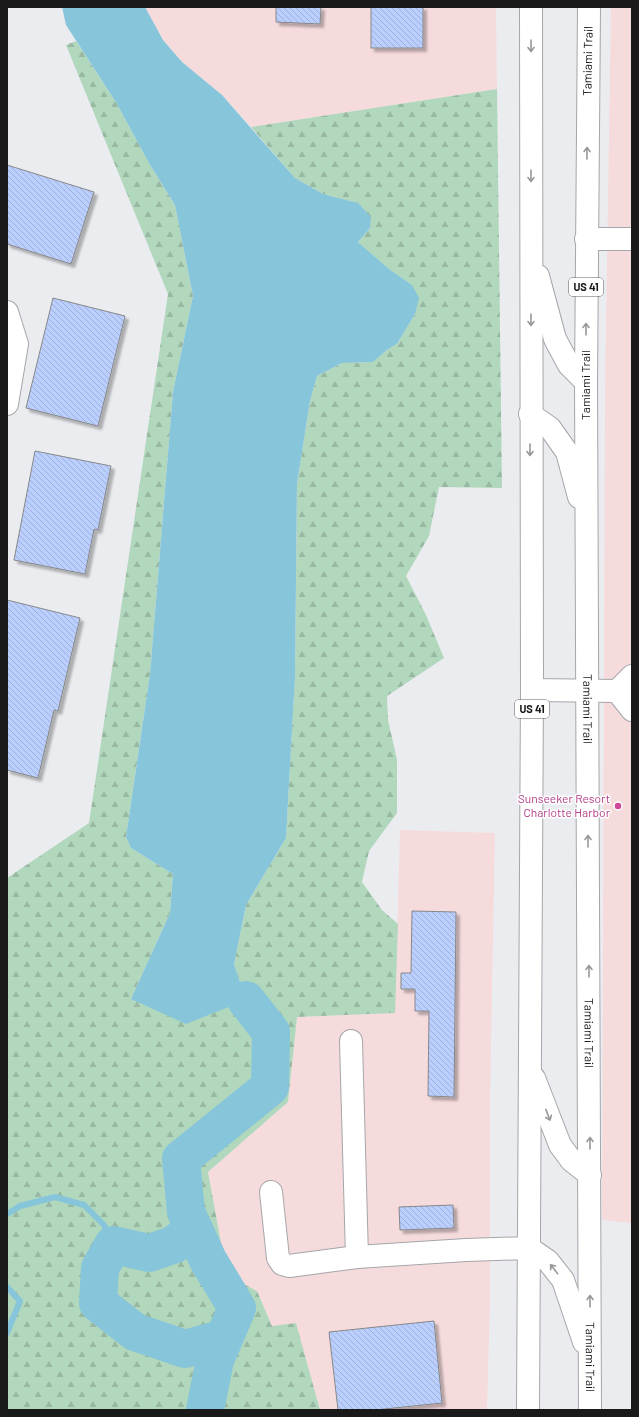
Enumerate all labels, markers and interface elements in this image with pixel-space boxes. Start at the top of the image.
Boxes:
street label: Tamiami Trail [579,26,595,96]
one-way arrow [527,39,535,52]
one-way arrow [583,147,591,160]
one-way arrow [527,169,535,182]
road number: US 41 [569,278,603,296]
one-way arrow [527,313,535,326]
one-way arrow [582,323,590,336]
street label: Tamiami Trail [578,350,592,420]
one-way arrow [526,443,534,456]
street label: Tamiami Trail [581,674,595,744]
road number: US 41 [515,700,549,718]
place label: Sunseeker Resort Charlotte Harbor [518,791,611,819]
marker: Sunseeker Resort Charlotte Harbor [613,801,623,811]
one-way arrow [584,835,592,848]
one-way arrow [585,965,593,978]
street label: Tamiami Trail [582,998,597,1068]
one-way arrow [545,1108,553,1120]
one-way arrow [586,1137,594,1150]
one-way arrow [550,1264,558,1275]
one-way arrow [586,1295,594,1308]
street label: Tamiami Trail [584,1322,598,1392]

